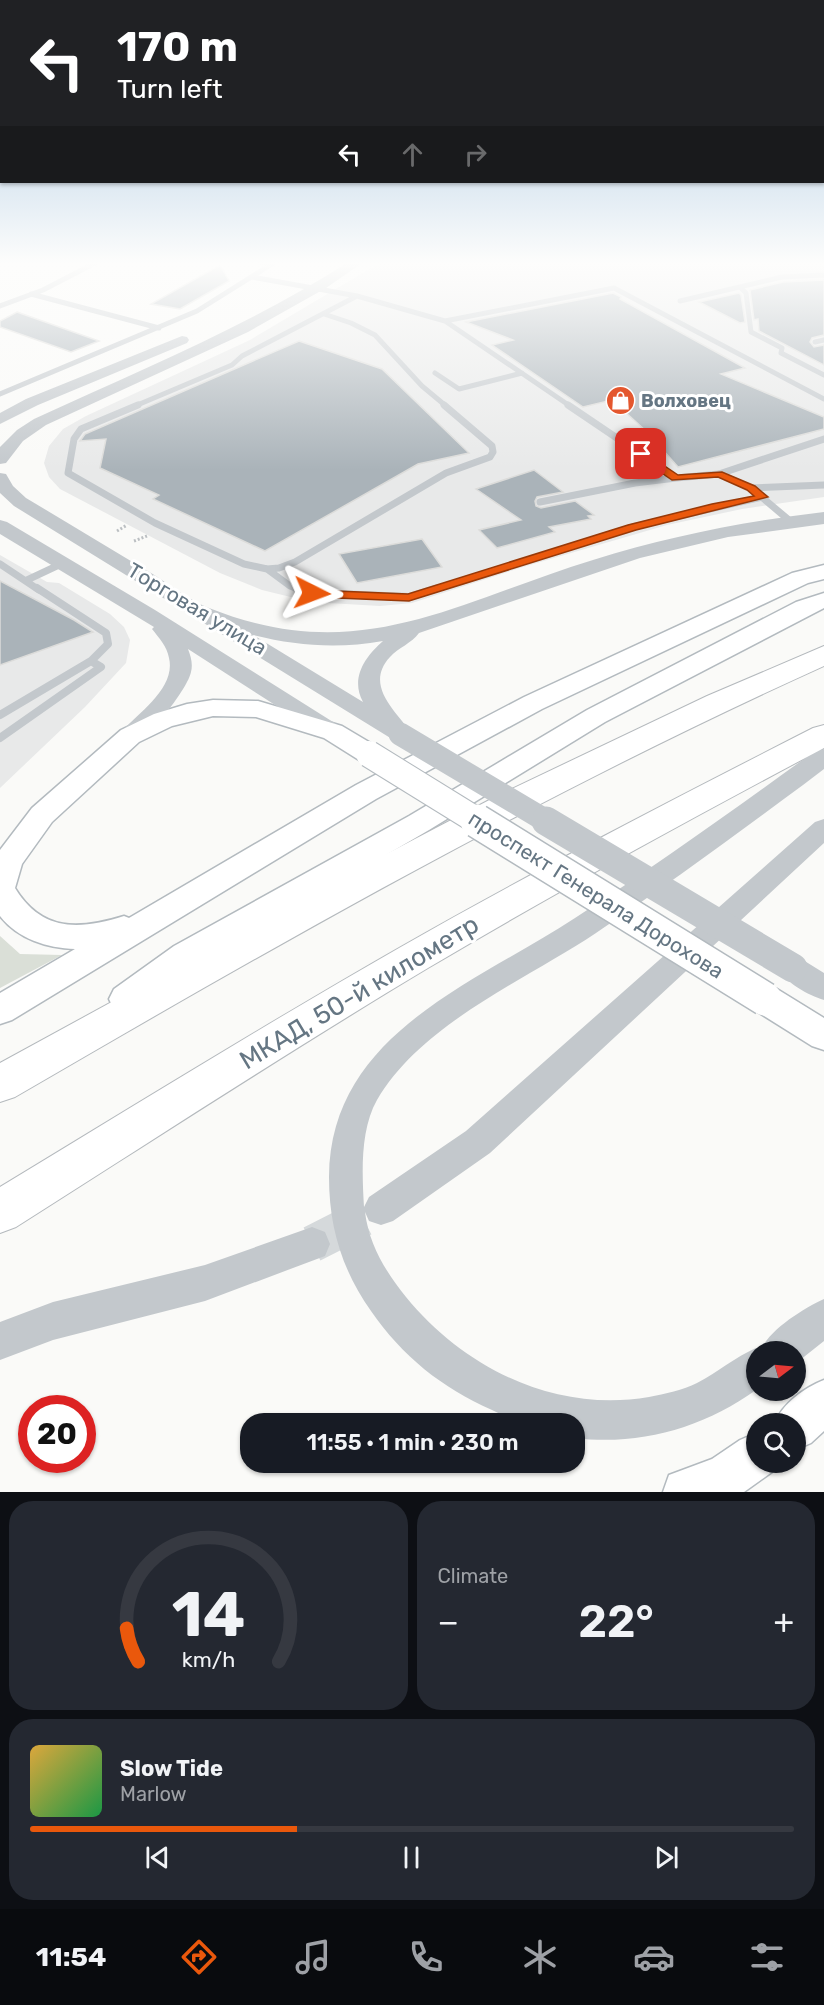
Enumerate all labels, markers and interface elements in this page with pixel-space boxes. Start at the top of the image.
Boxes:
text: 170 m [117,22,238,72]
icon: left [18,24,96,102]
text: Turn left [117,73,222,105]
icon: left [333,138,366,171]
icon: ahead [396,138,429,171]
icon: right [459,138,492,171]
shop icon: Волховец [604,385,636,417]
place label: Волховец [641,390,731,412]
pin [615,428,666,479]
icon: arrive [624,437,657,470]
street label: Торговая улица [123,557,271,660]
position arrow [280,561,344,625]
street label: проспект Генерала Дорохова [464,806,728,984]
street label: МКАД, 50-й километр [234,909,484,1076]
north arrow [746,1341,806,1401]
map controls [746,1341,806,1473]
speed limit sign: 20 [18,1395,96,1473]
button: search [746,1413,806,1473]
text: 11:55 · 1 min · 230 m [306,1429,519,1456]
text: Climate [438,1564,508,1588]
text: 14 [171,1578,245,1652]
text: 22° [579,1595,654,1648]
text: − [438,1602,459,1641]
text: + [773,1602,794,1641]
text: km/h [181,1648,235,1673]
text: Slow Tide [120,1755,223,1782]
text: Marlow [120,1782,187,1806]
icon: previous [141,1841,174,1874]
icon: pause [395,1841,428,1874]
icon: next [650,1841,683,1874]
icon: directions [178,1936,220,1978]
icon: music [292,1936,334,1978]
icon: phone [405,1936,447,1978]
icon: climate [519,1936,561,1978]
icon: car [633,1936,675,1978]
icon: filters [746,1936,788,1978]
text: 11:54 [36,1941,106,1973]

